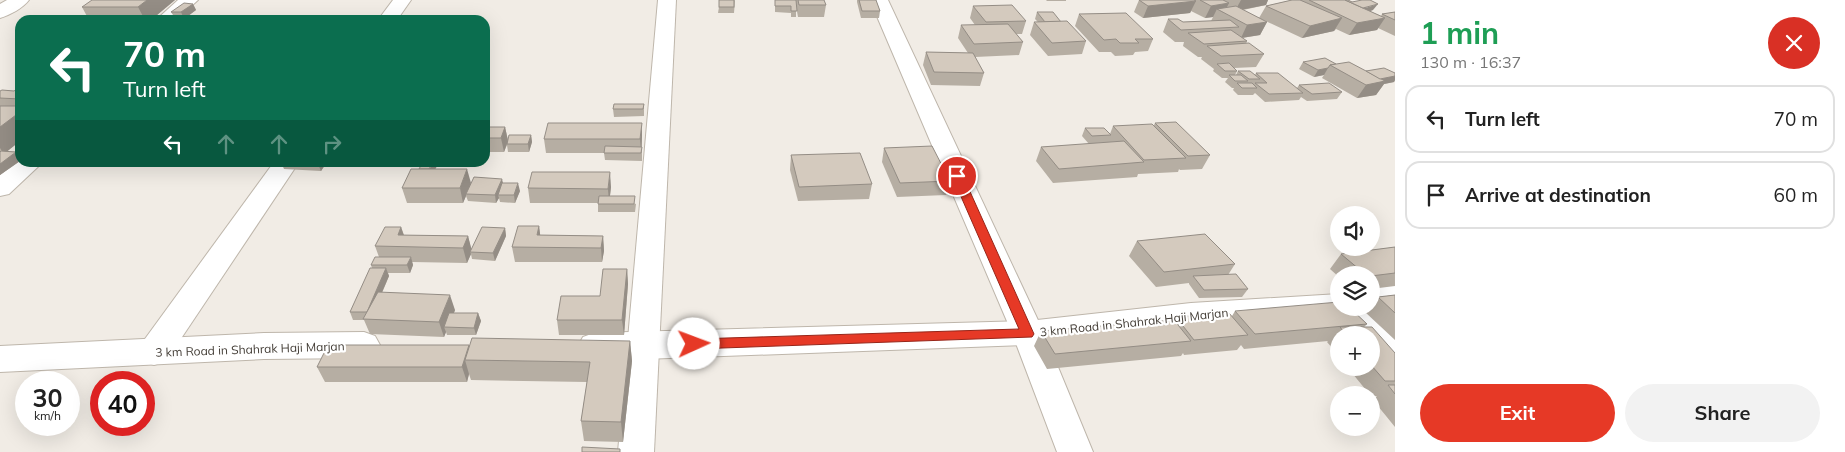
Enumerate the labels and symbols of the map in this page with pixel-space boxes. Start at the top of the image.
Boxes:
pin [936,155,978,197]
street label: 3 km Road in Shahrak Haji Marjan [1039,305,1229,339]
position arrow [667,317,719,369]
street label: 3 km Road in Shahrak Haji Marjan [155,338,345,360]
speed limit sign: 40 [90,371,155,436]

